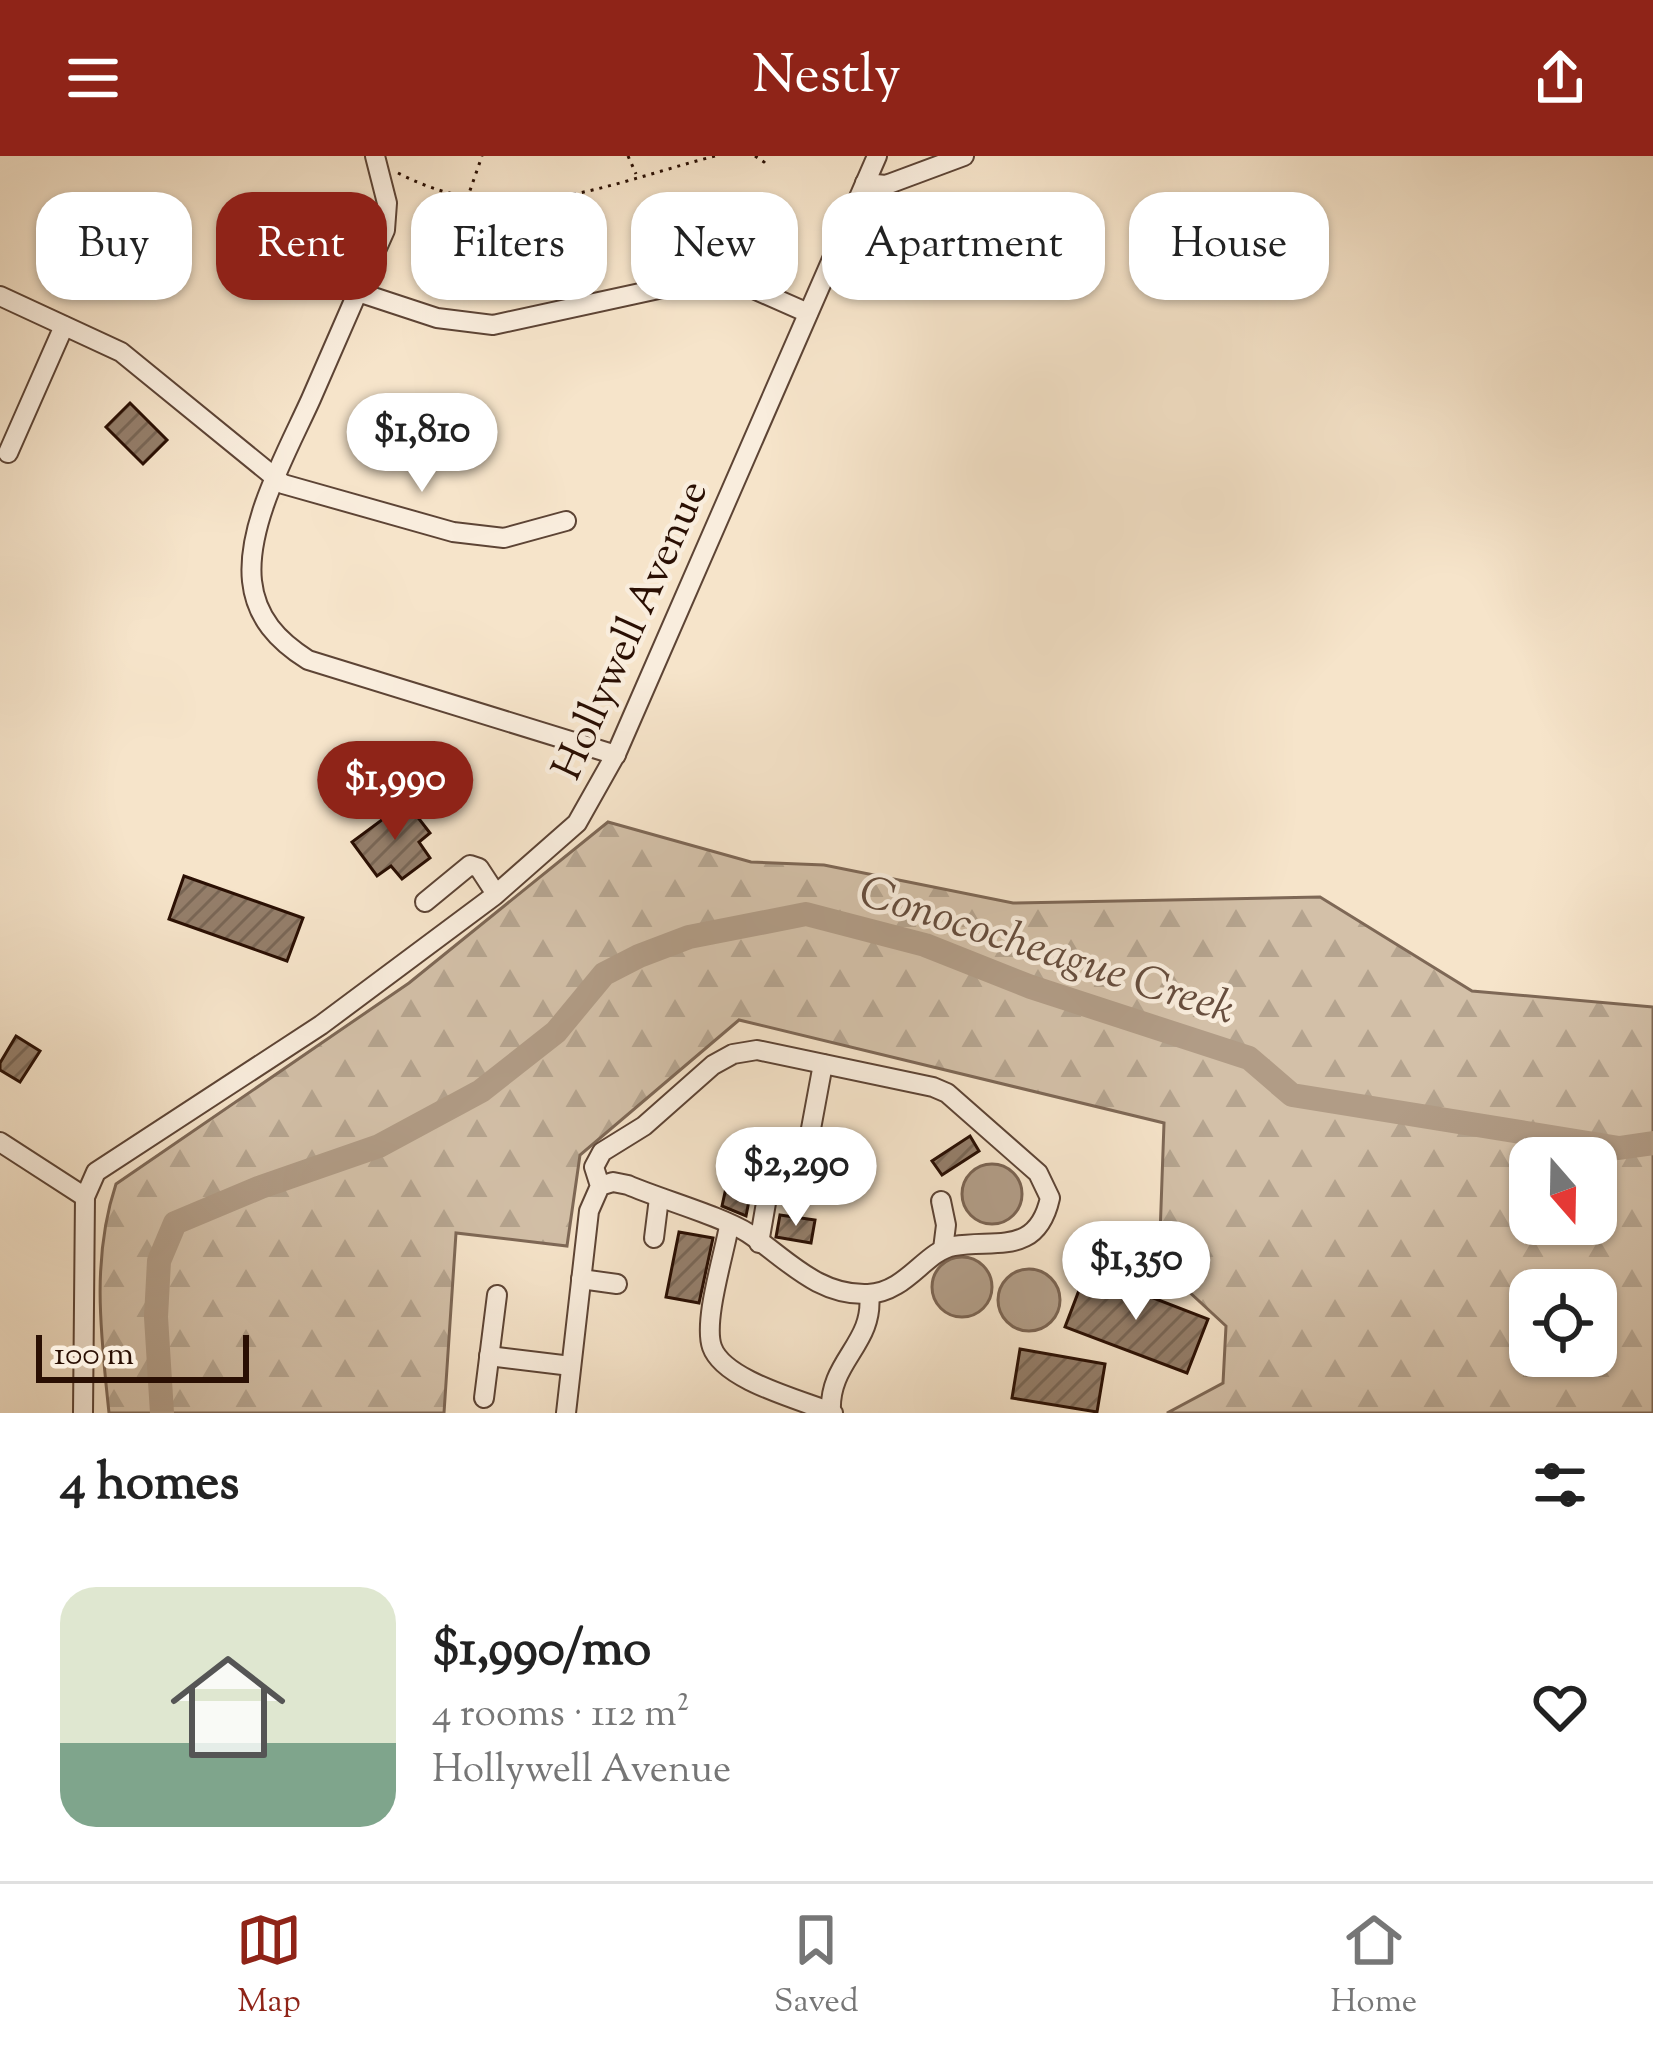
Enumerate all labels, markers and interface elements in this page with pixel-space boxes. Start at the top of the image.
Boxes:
text: Nestly [752,39,901,117]
icon: menu [60,45,126,111]
icon: share [1527,45,1593,111]
chip: Buy [36,192,192,300]
chip: Rent [216,192,387,300]
chip: Filters [411,192,607,300]
chip: New [631,192,798,300]
chip: Apartment [822,192,1105,300]
chip: House [1129,192,1329,300]
pin: $1,810 [324,393,520,495]
text: $1,810 [374,404,470,460]
street label: Hollywell Avenue [540,472,725,790]
pin: $1,990 [297,741,493,843]
text: $1,990 [344,752,446,808]
water label: Conococheague Creek [850,862,1243,1045]
pin: $2,290 [698,1127,894,1229]
north arrow [1509,1137,1617,1245]
map controls [1509,1137,1617,1377]
text: $2,290 [743,1138,849,1194]
pin: $1,350 [1038,1221,1234,1323]
text: $1,350 [1089,1232,1183,1288]
button: locate [1509,1269,1617,1377]
scale bar [36,1329,249,1382]
text: 100 m [54,1332,134,1380]
text: 4 homes [60,1449,239,1522]
icon: filters [1527,1452,1593,1518]
text: $1,990/mo [432,1615,651,1688]
icon: home [156,1635,300,1779]
icon: heart [1527,1674,1593,1740]
text: 4 rooms · 112 m² [432,1688,690,1744]
text: Hollywell Avenue [432,1744,731,1800]
tab: Map [236,1907,302,2027]
tab: Saved [774,1907,859,2027]
tab: Home [1331,1907,1417,2027]

